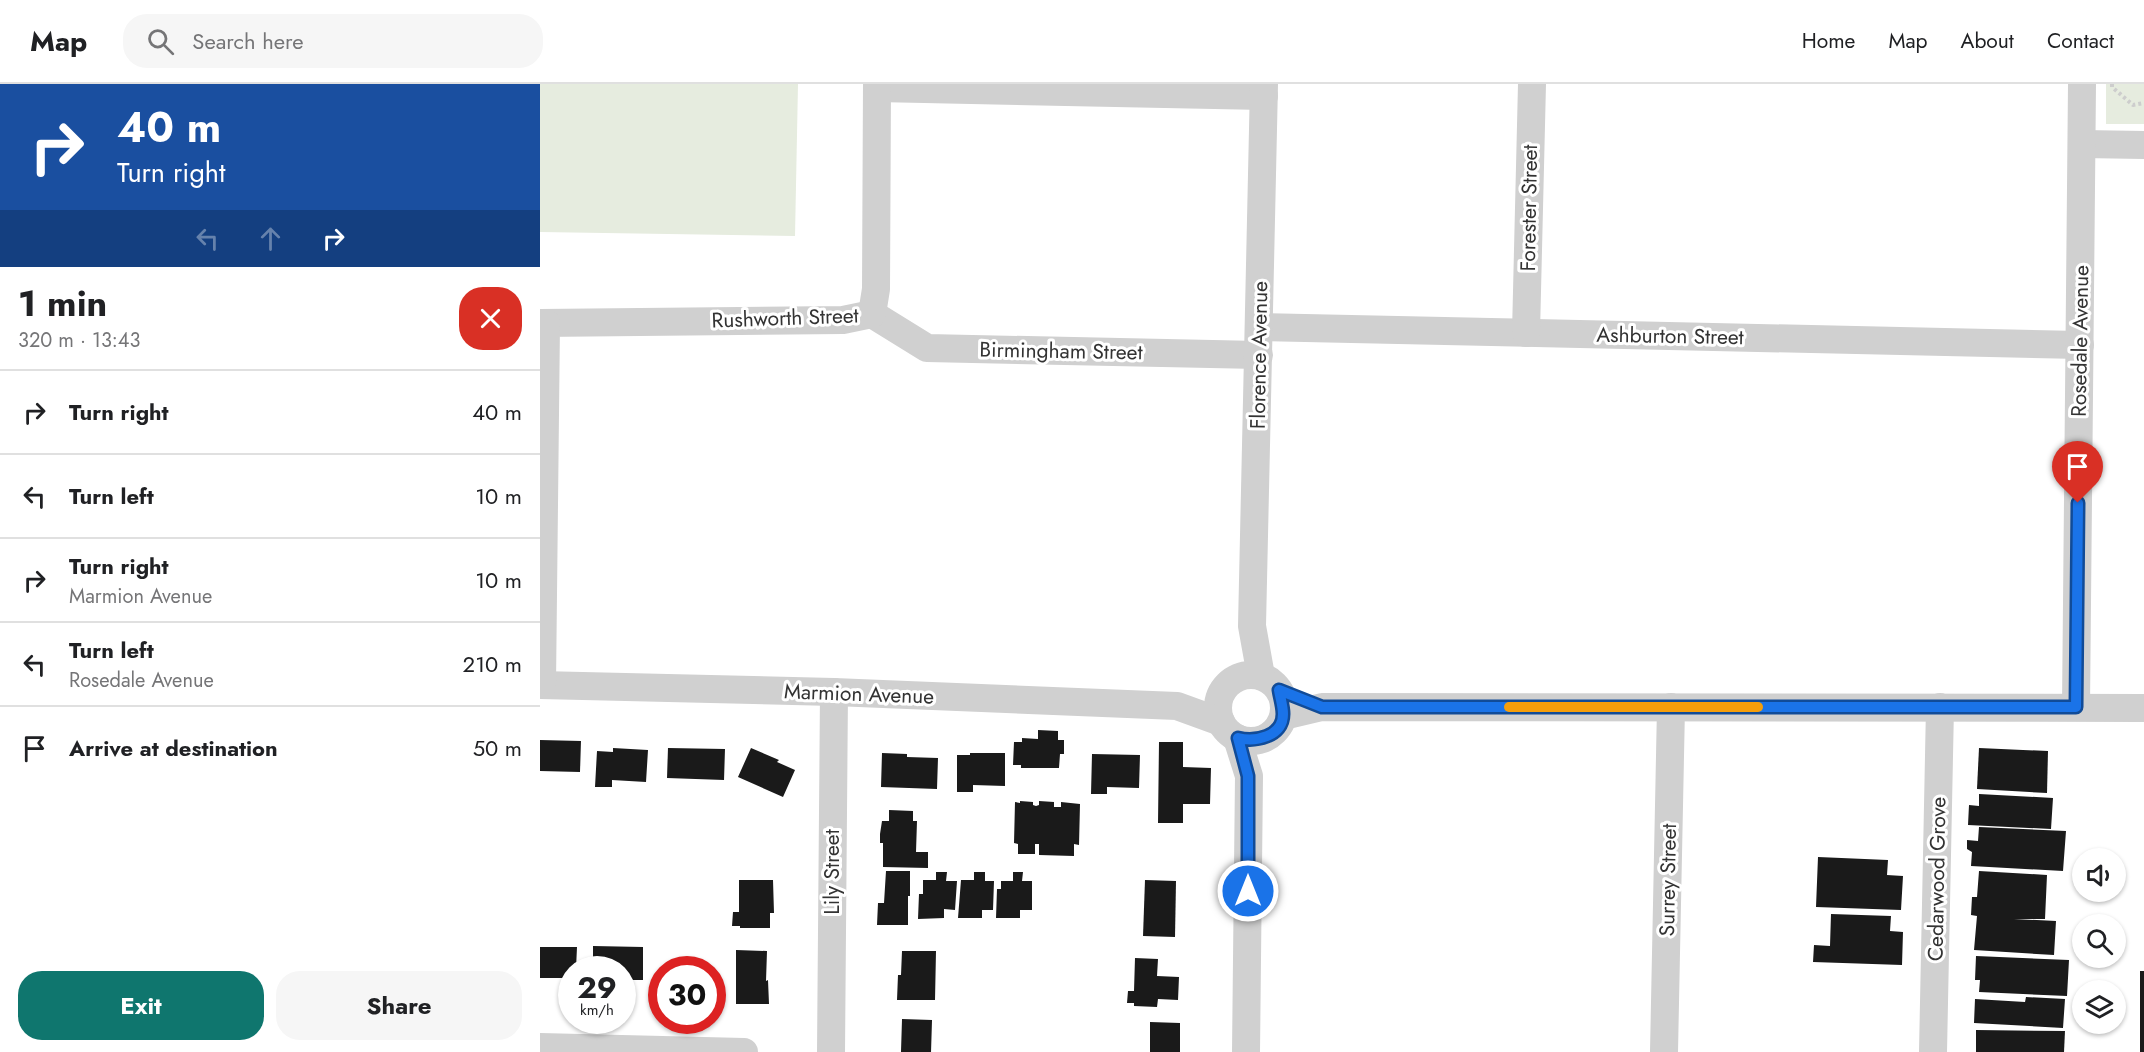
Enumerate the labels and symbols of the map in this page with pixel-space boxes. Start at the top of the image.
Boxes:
street label: Forester Street [1513,144,1545,272]
street label: Rosedale Avenue [2064,265,2096,417]
street label: Florence Avenue [1243,281,1275,429]
street label: Rushworth Street [711,300,859,336]
street label: Ashburton Street [1596,320,1744,352]
street label: Birmingham Street [979,335,1143,367]
pin [2052,441,2103,503]
street label: Marmion Avenue [783,676,935,712]
street label: Cedarwood Grove [1921,796,1953,961]
street label: Surrey Street [1652,823,1684,937]
street label: Lily Street [817,829,847,915]
position arrow [1216,859,1280,923]
speed limit sign: 30 [648,956,726,1034]

